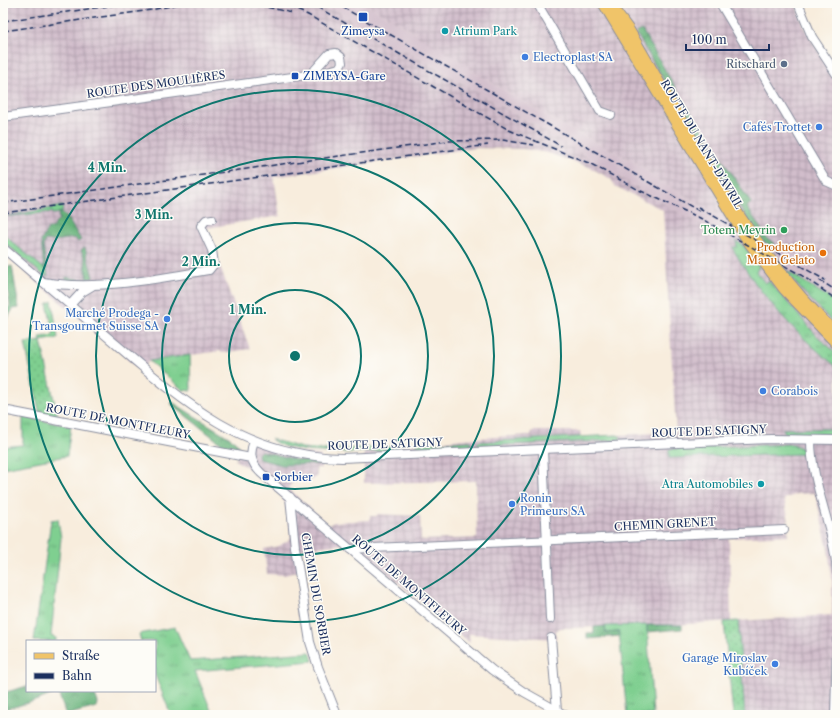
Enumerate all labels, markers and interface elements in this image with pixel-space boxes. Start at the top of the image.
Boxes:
marker: Zimeysa [357,11,369,23]
place label: Zimeysa [341,24,385,38]
place label: Atrium Park [452,24,517,38]
marker: Atrium Park [440,26,450,36]
scale bar [686,26,769,52]
text: 100 m [692,32,727,47]
place label: Electroplast SA [533,50,614,64]
marker: Electroplast SA [520,52,530,62]
place label: Ritschard [726,57,776,71]
marker: Ritschard [779,59,789,69]
street label: ROUTE DES MOULIÈRES [86,67,226,101]
place label: ZIMEYSA-Gare [303,69,386,83]
marker: ZIMEYSA-Gare [290,71,300,81]
street label: ROUTE DU NANT-D'AVRIL [658,77,747,212]
place label: Cafés Trottet [743,120,811,134]
marker: Cafés Trottet [814,122,824,132]
text: 4 Min. [88,160,126,175]
text: 3 Min. [135,207,173,222]
place label: Totem Meyrin [701,223,776,237]
marker: Totem Meyrin [779,225,789,235]
place label: Production Manu Gelato [747,240,815,267]
marker: Production Manu Gelato [818,248,828,258]
text: 2 Min. [182,254,220,269]
text: 1 Min. [230,302,266,317]
place label: Marché Prodega - Transgourmet Suisse SA [32,306,160,333]
marker: Marché Prodega - Transgourmet Suisse SA [162,314,172,324]
centre of rings [288,349,302,363]
place label: Corabois [771,384,818,398]
marker: Corabois [758,386,768,396]
street label: ROUTE DE MONTFLEURY [45,400,192,442]
street label: ROUTE DE SATIGNY [651,422,767,440]
street label: ROUTE DE SATIGNY [327,435,443,453]
place label: Sorbier [274,470,313,484]
marker: Sorbier [261,472,271,482]
place label: Atra Automobiles [661,477,753,491]
marker: Atra Automobiles [756,479,766,489]
place label: Ronin Primeurs SA [520,491,586,518]
marker: Ronin Primeurs SA [507,499,517,509]
street label: CHEMIN GRENET [614,514,717,534]
street label: CHEMIN DU SORBIER [298,532,334,657]
street label: ROUTE DE MONTFLEURY [349,532,469,639]
legend [26,640,156,692]
text: Straße [62,648,100,663]
place label: Garage Miroslav Kubíček [682,651,768,678]
marker: Garage Miroslav Kubíček [770,659,780,669]
text: Bahn [62,668,92,683]

